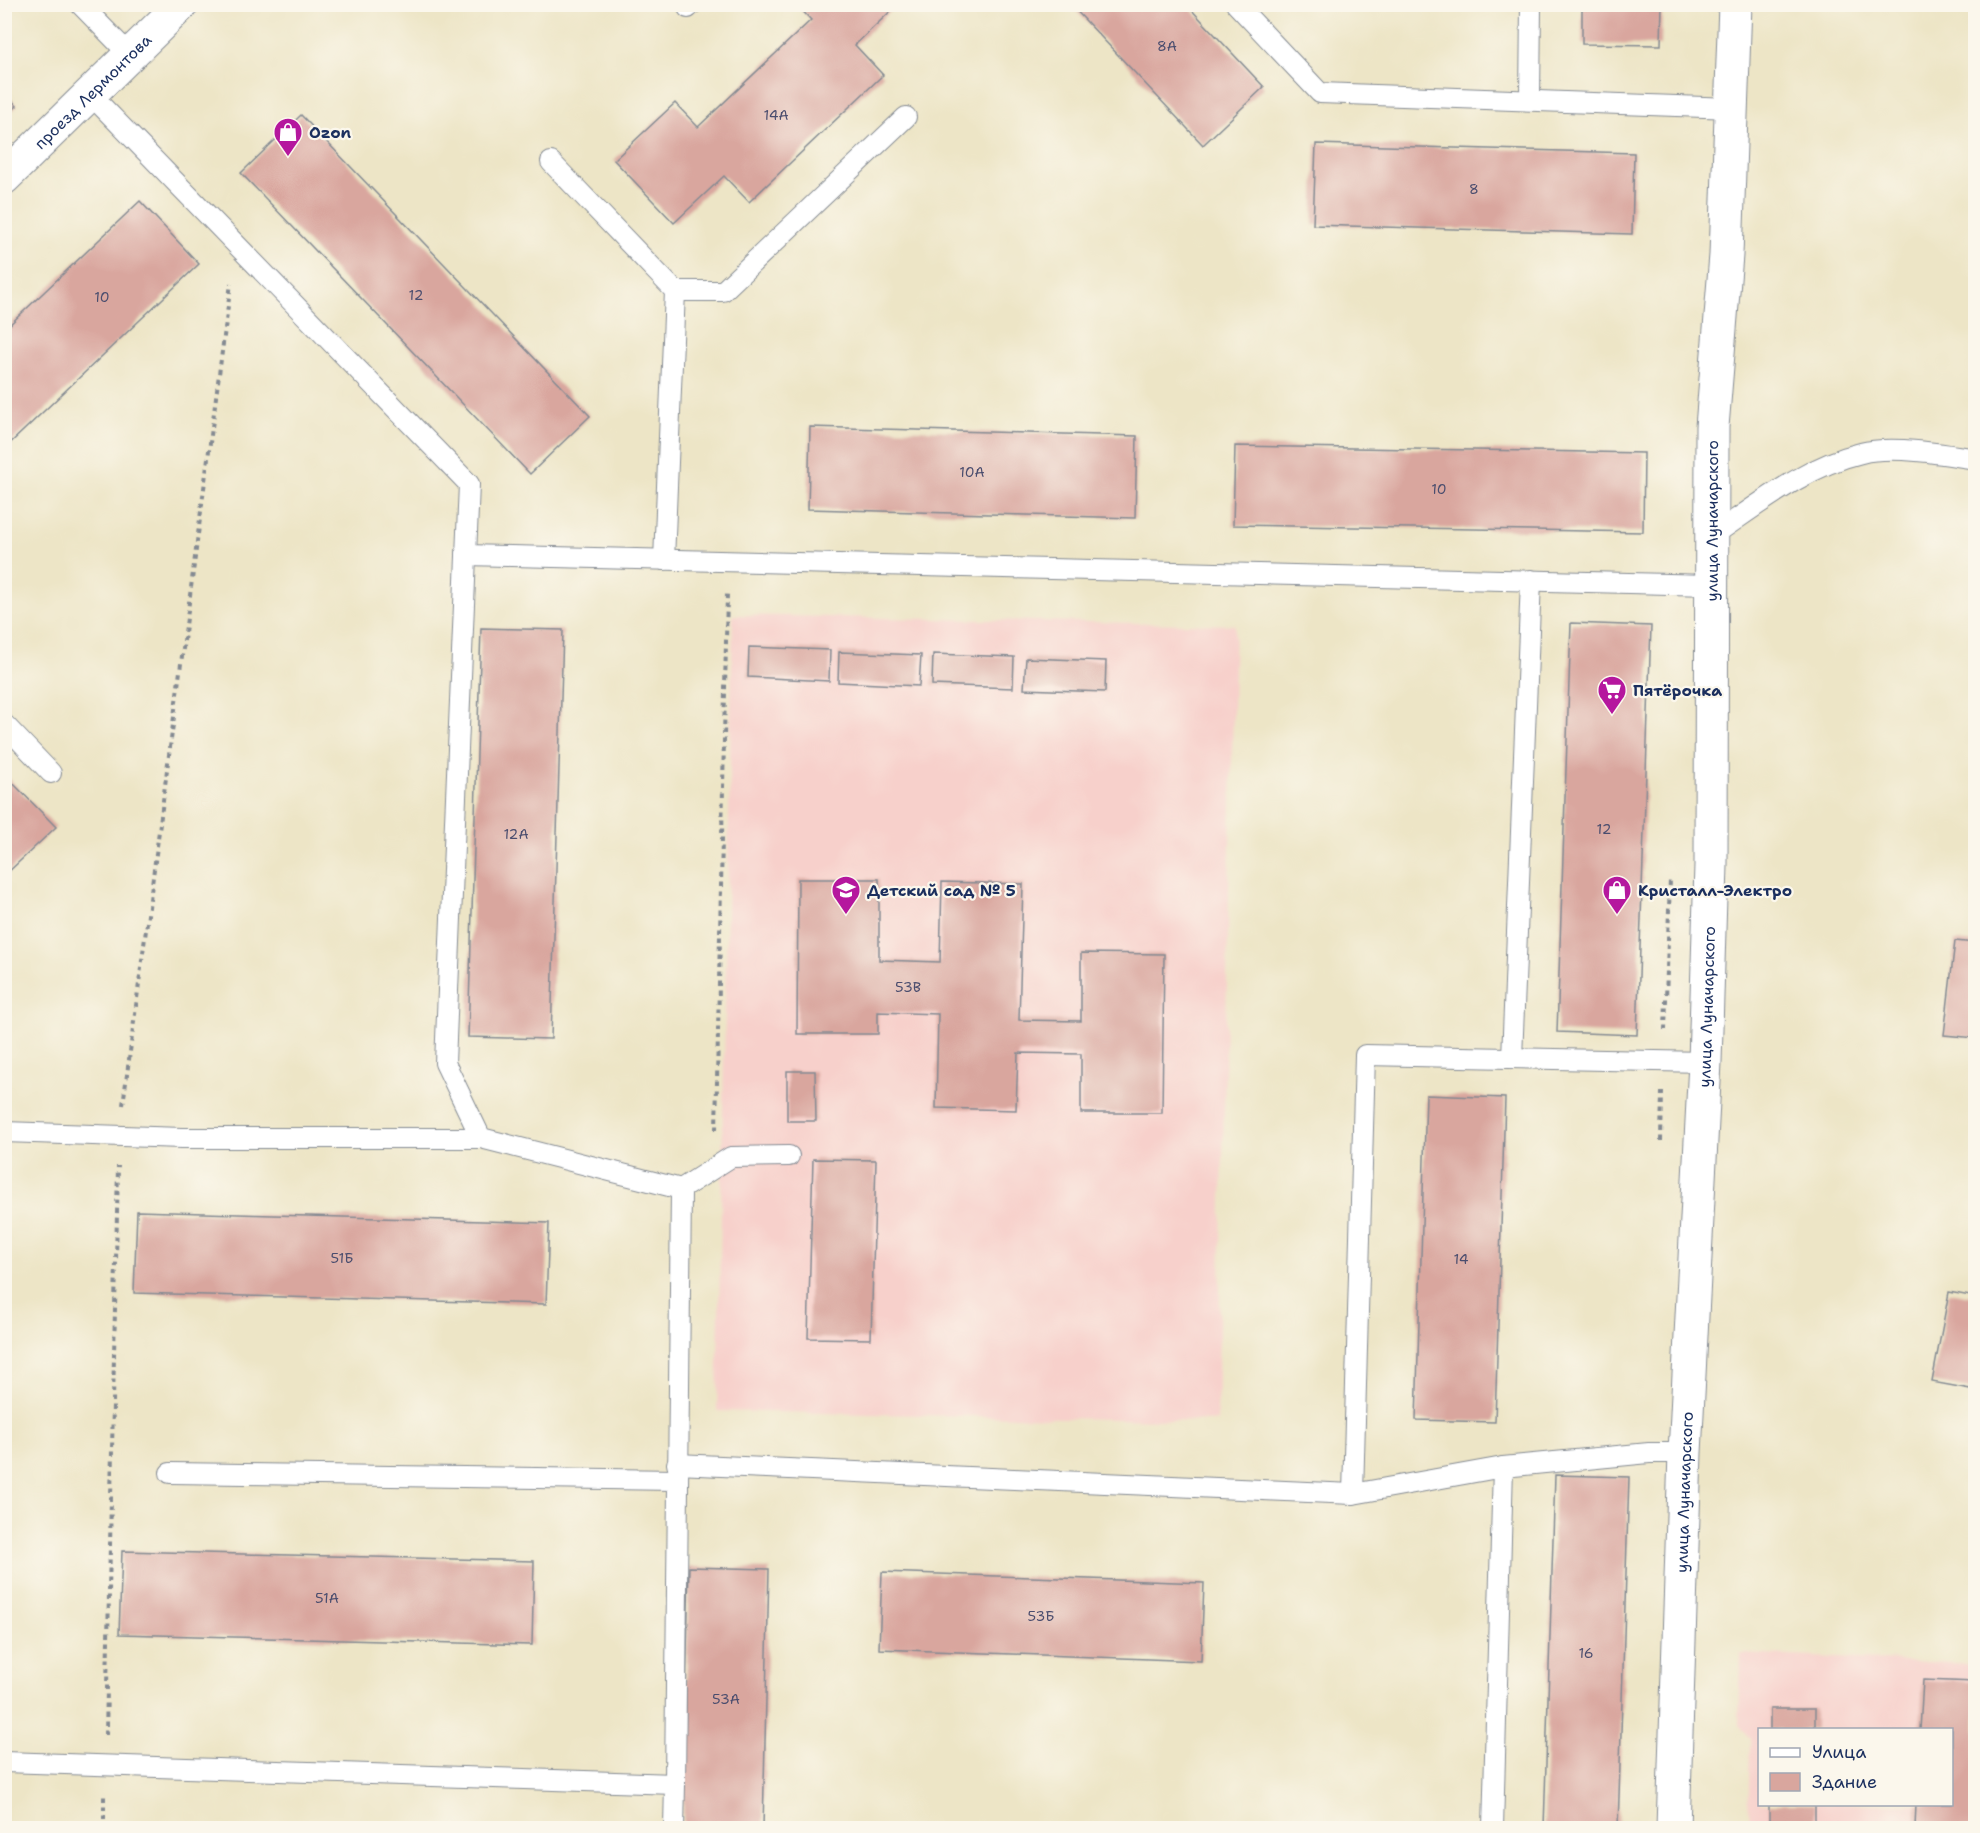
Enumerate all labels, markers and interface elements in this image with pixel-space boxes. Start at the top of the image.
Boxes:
street label: проезд Лермонтова [30,29,156,153]
house number: 8А [1157,37,1177,55]
house number: 14А [763,106,789,124]
shop icon: Ozon [272,116,304,158]
place label: Ozon [309,122,352,143]
house number: 8 [1469,180,1479,198]
house number: 12 [409,286,423,304]
house number: 10 [94,288,110,306]
street label: улица Луначарского [1701,440,1722,602]
house number: 10А [959,463,985,481]
house number: 10 [1431,480,1447,498]
supermarket icon: Пятёрочка [1596,674,1628,716]
place label: Пятёрочка [1633,680,1722,701]
house number: 12 [1597,820,1611,838]
house number: 12А [503,825,529,843]
school or university icon: Детский сад № 5 [830,874,862,916]
shop icon: Кристалл-Электро [1601,874,1633,916]
place label: Детский сад № 5 [867,880,1016,901]
place label: Кристалл-Электро [1638,880,1792,901]
street label: улица Луначарского [1693,926,1720,1088]
house number: 53В [895,978,921,996]
house number: 51Б [330,1249,354,1267]
house number: 14 [1453,1250,1469,1268]
street label: улица Луначарского [1671,1411,1698,1573]
house number: 51А [315,1589,339,1607]
house number: 53Б [1028,1607,1055,1625]
house number: 16 [1578,1644,1594,1662]
house number: 53А [712,1690,740,1708]
legend [1758,1728,1953,1806]
text: Улица [1812,1740,1866,1764]
text: Здание [1812,1770,1877,1794]

